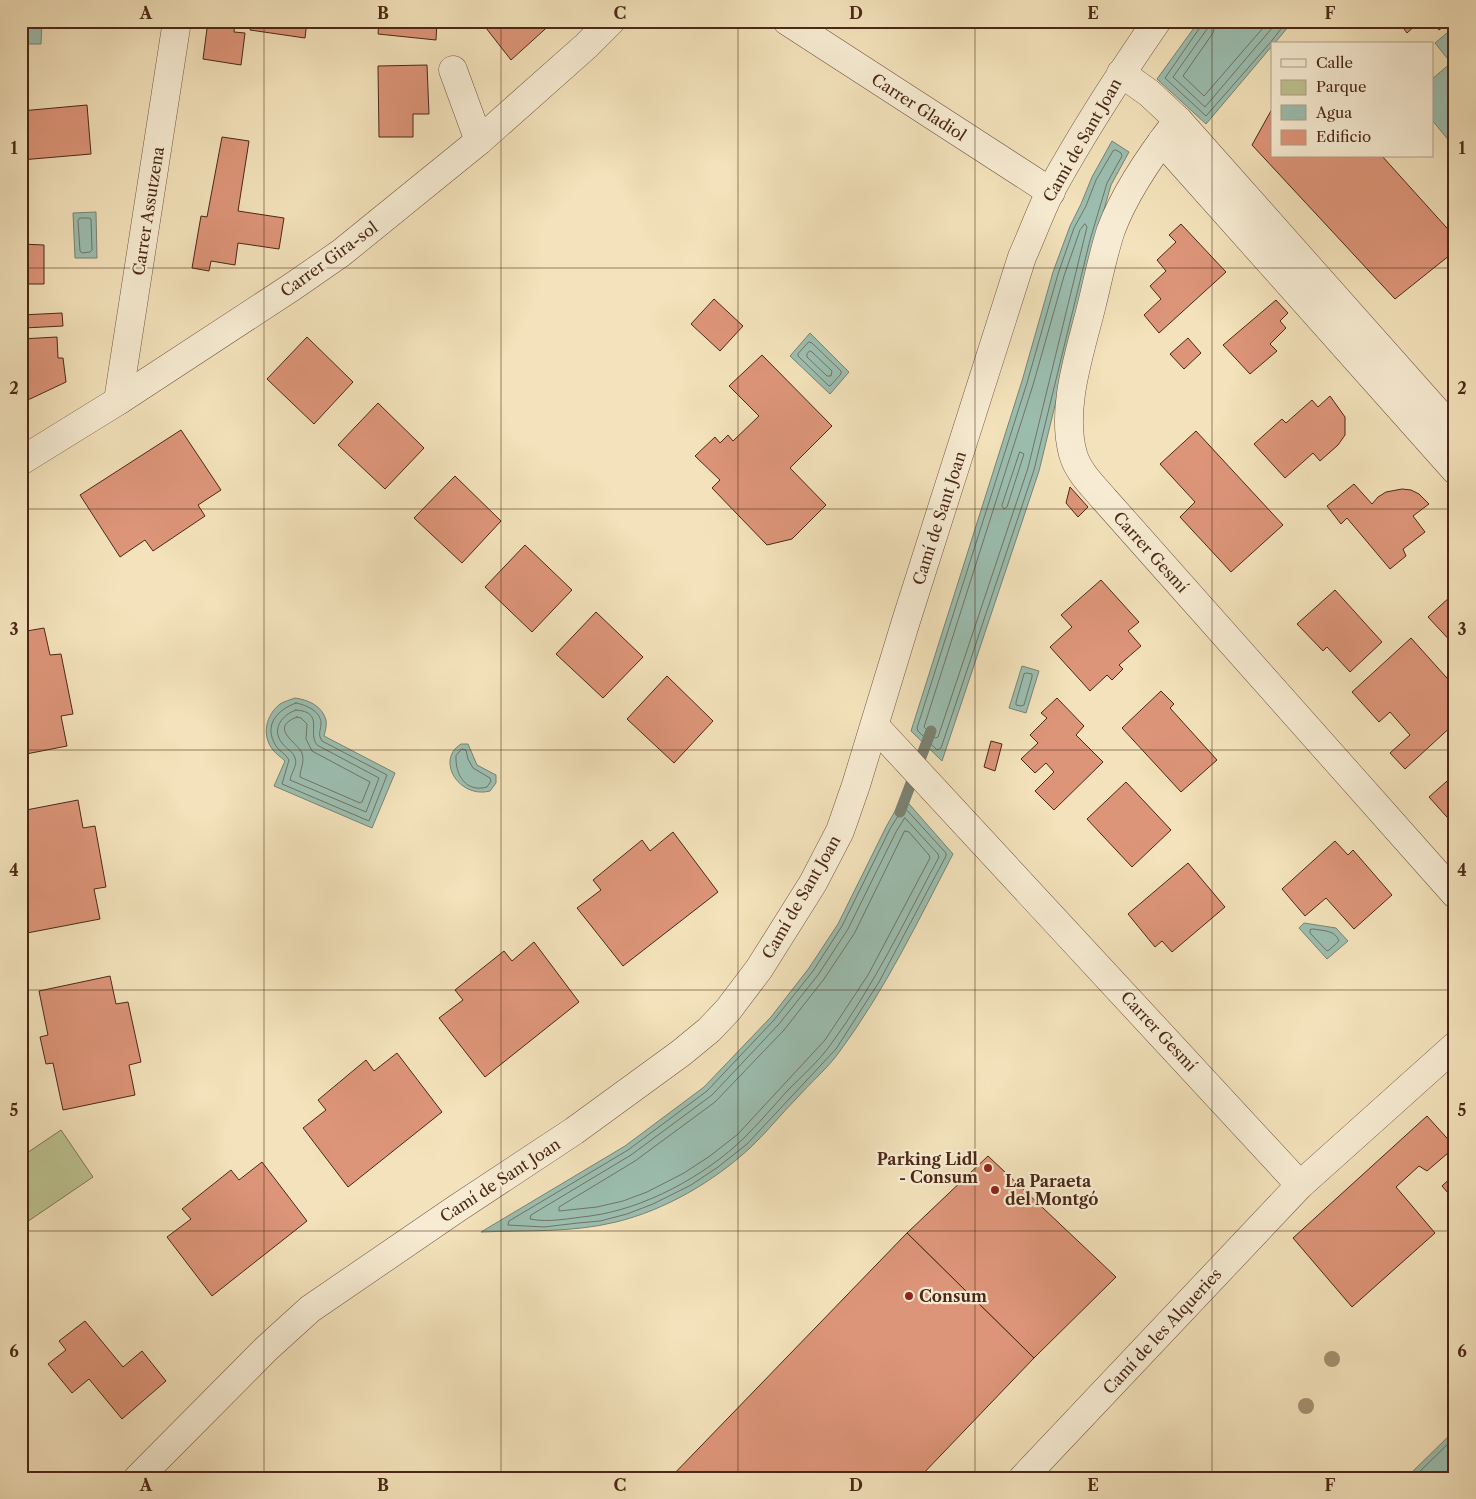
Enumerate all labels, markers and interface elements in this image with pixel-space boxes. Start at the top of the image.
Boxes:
text: A [139,3,153,23]
text: B [377,3,389,23]
text: C [614,3,626,23]
text: D [849,3,863,23]
text: E [1087,3,1099,23]
text: F [1325,3,1336,23]
legend [1271,42,1434,158]
text: Calle [1316,53,1353,72]
street label: Carrer Gladiol [868,69,970,145]
street label: Camí de Sant Joan [1038,75,1126,205]
text: Parque [1316,77,1366,96]
text: Agua [1315,103,1352,122]
text: Edificio [1316,127,1371,146]
text: 1 [10,138,18,158]
text: 1 [1458,138,1466,158]
street label: Carrer Assutzena [128,145,168,277]
street label: Carrer Gira-sol [276,217,382,301]
text: 2 [9,378,19,398]
text: 2 [1457,378,1467,398]
street label: Camí de Sant Joan [908,449,970,587]
street label: Carrer Gesmí [1109,507,1193,597]
text: 3 [9,619,19,639]
text: 3 [1457,619,1467,639]
street label: Camí de Sant Joan [757,832,845,962]
text: 4 [9,860,19,880]
text: 4 [1457,860,1467,880]
street label: Carrer Gesmí [1117,987,1201,1075]
text: 5 [10,1100,19,1120]
text: 5 [1458,1100,1467,1120]
street label: Camí de Sant Joan [436,1134,564,1226]
place label: Parking Lidl - Consum [877,1149,978,1187]
marker: Parking Lidl - Consum [982,1162,994,1174]
place label: La Paraeta del Montgó [1005,1171,1098,1209]
marker: La Paraeta del Montgó [989,1184,1001,1196]
street label: Camí de les Alqueries [1099,1264,1225,1398]
place label: Consum [919,1286,987,1306]
marker: Consum [903,1290,915,1302]
text: 6 [9,1341,19,1361]
text: 6 [1457,1341,1467,1361]
text: A [139,1475,153,1495]
text: B [377,1475,389,1495]
text: C [614,1475,626,1495]
text: D [849,1475,863,1495]
text: E [1087,1475,1099,1495]
text: F [1325,1475,1336,1495]

